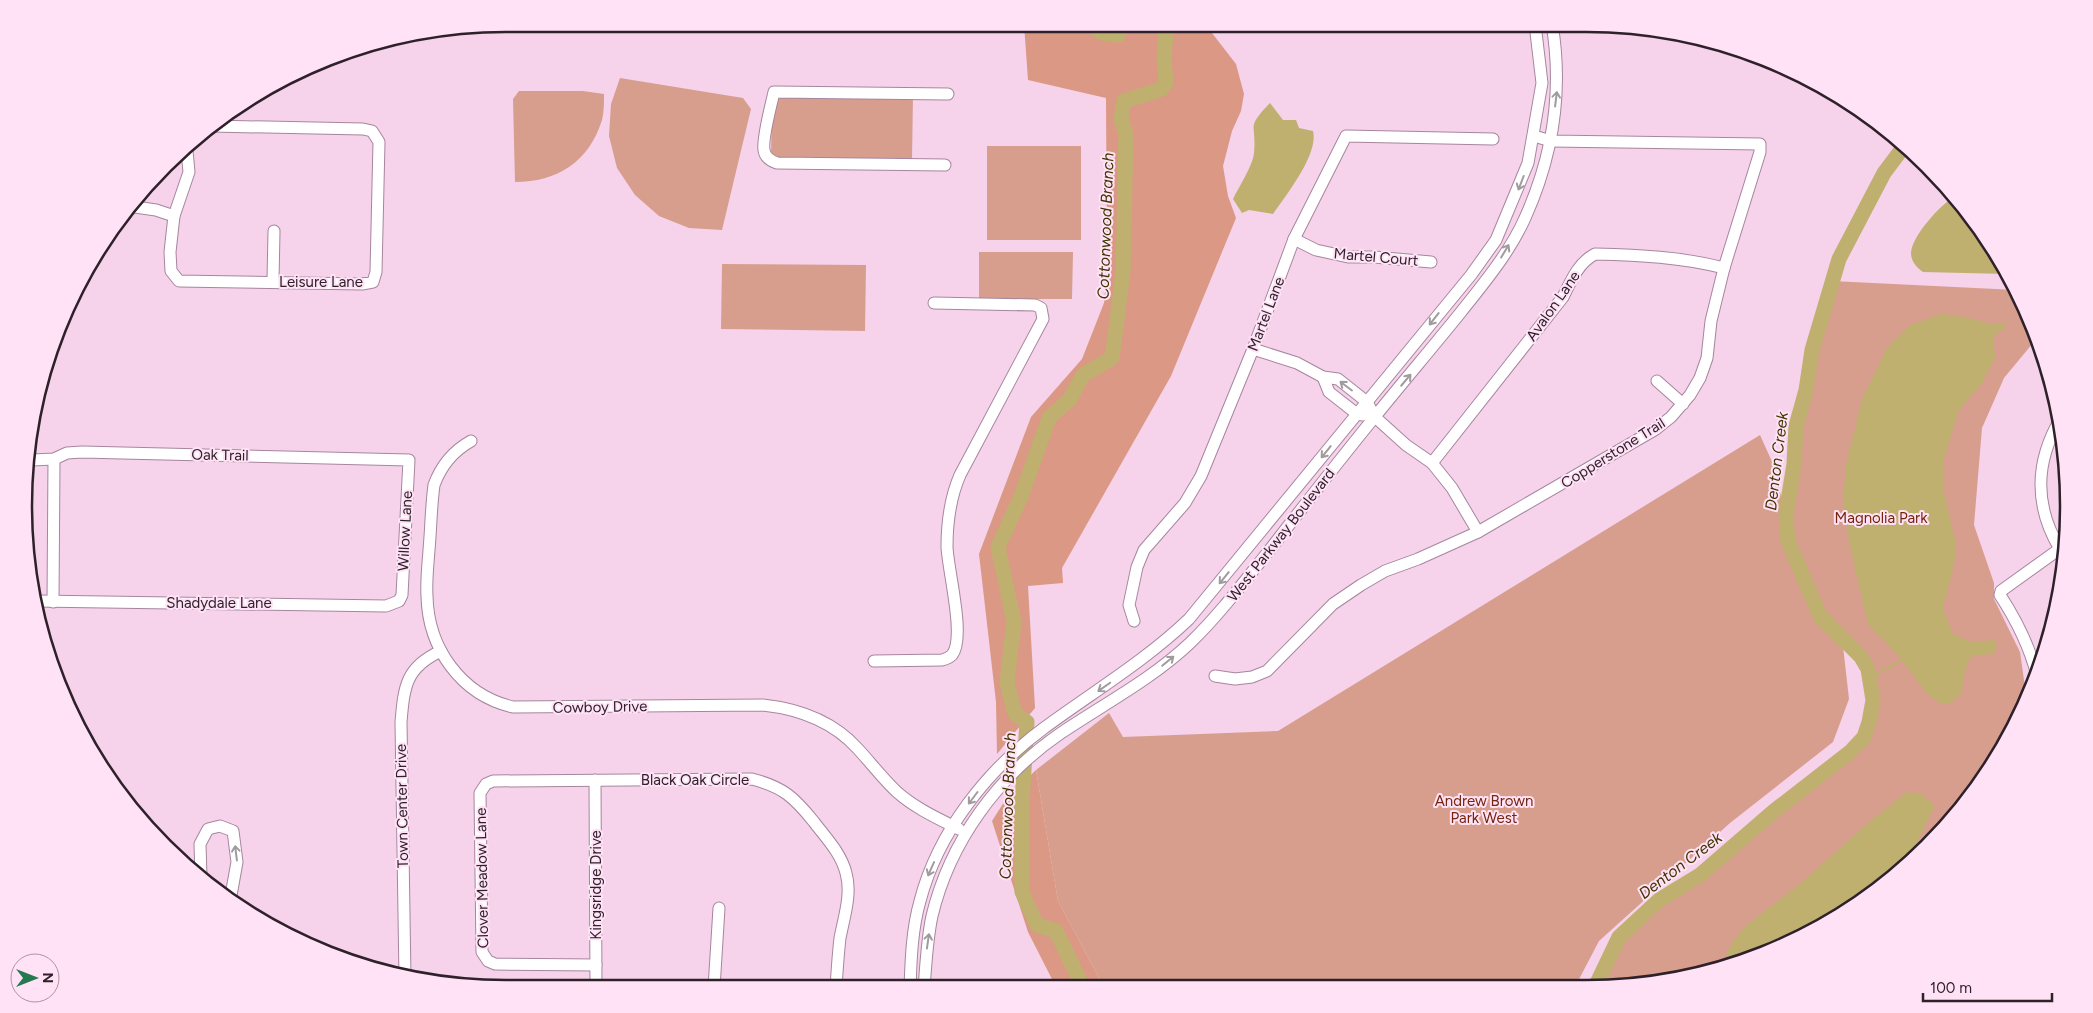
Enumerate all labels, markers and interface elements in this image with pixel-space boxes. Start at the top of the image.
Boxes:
one-way arrow [1551,91,1561,107]
water label: Cottonwood Branch [1093,152,1118,300]
one-way arrow [1515,175,1525,190]
street label: Martel Court [1333,244,1419,270]
one-way arrow [1501,245,1511,259]
street label: Avalon Lane [1522,268,1584,344]
street label: Leisure Lane [279,273,363,291]
street label: Martel Lane [1244,274,1288,354]
one-way arrow [1429,312,1440,325]
one-way arrow [1400,374,1411,387]
one-way arrow [1339,381,1353,391]
water label: Denton Creek [1761,409,1792,511]
street label: Copperstone Trail [1558,414,1668,492]
one-way arrow [1321,445,1332,458]
street label: Oak Trail [191,446,249,464]
street label: West Parkway Boulevard [1223,465,1339,605]
street label: Willow Lane [394,490,416,572]
park label: Magnolia Park [1835,509,1928,527]
one-way arrow [1218,572,1229,585]
street label: Shadydale Lane [166,594,272,612]
one-way arrow [1161,655,1174,666]
one-way arrow [1097,682,1111,692]
street label: Cowboy Drive [553,697,647,717]
water label: Cottonwood Branch [995,732,1020,880]
street label: Town Center Drive [392,744,412,868]
street label: Black Oak Circle [641,771,749,789]
one-way arrow [967,791,978,804]
park label: Andrew Brown Park West [1435,792,1533,827]
street label: Clover Meadow Lane [472,808,492,948]
water label: Denton Creek [1635,827,1727,903]
street label: Kingsridge Drive [587,830,605,940]
one-way arrow [231,845,241,861]
one-way arrow [925,861,935,876]
one-way arrow [923,933,933,949]
north arrow [10,953,60,1003]
scale bar [1923,970,2052,1002]
text: N [39,973,56,983]
text: 100 m [1930,979,1972,997]

